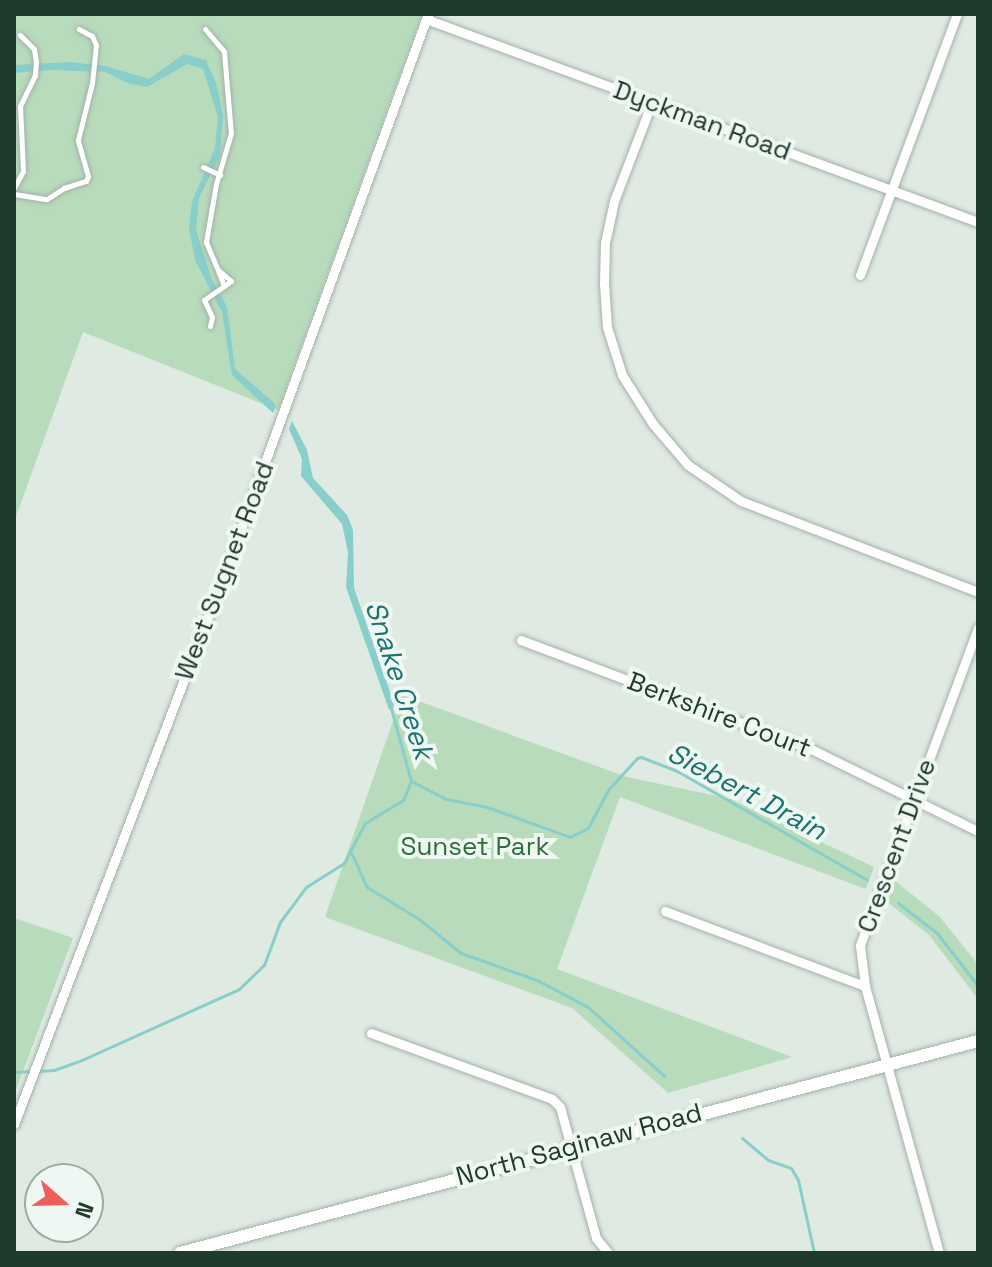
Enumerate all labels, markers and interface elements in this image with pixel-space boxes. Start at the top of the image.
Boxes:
street label: Dyckman Road [609,74,795,168]
street label: West Sugnet Road [169,457,281,685]
water label: Snake Creek [359,596,441,764]
street label: Berkshire Court [623,666,815,764]
water label: Siebert Drain [662,735,832,847]
street label: Crescent Drive [851,755,943,937]
park label: Sunset Park [400,831,550,863]
street label: North Saginaw Road [453,1097,705,1193]
north arrow [24,1163,104,1243]
text: N [69,1199,100,1222]

